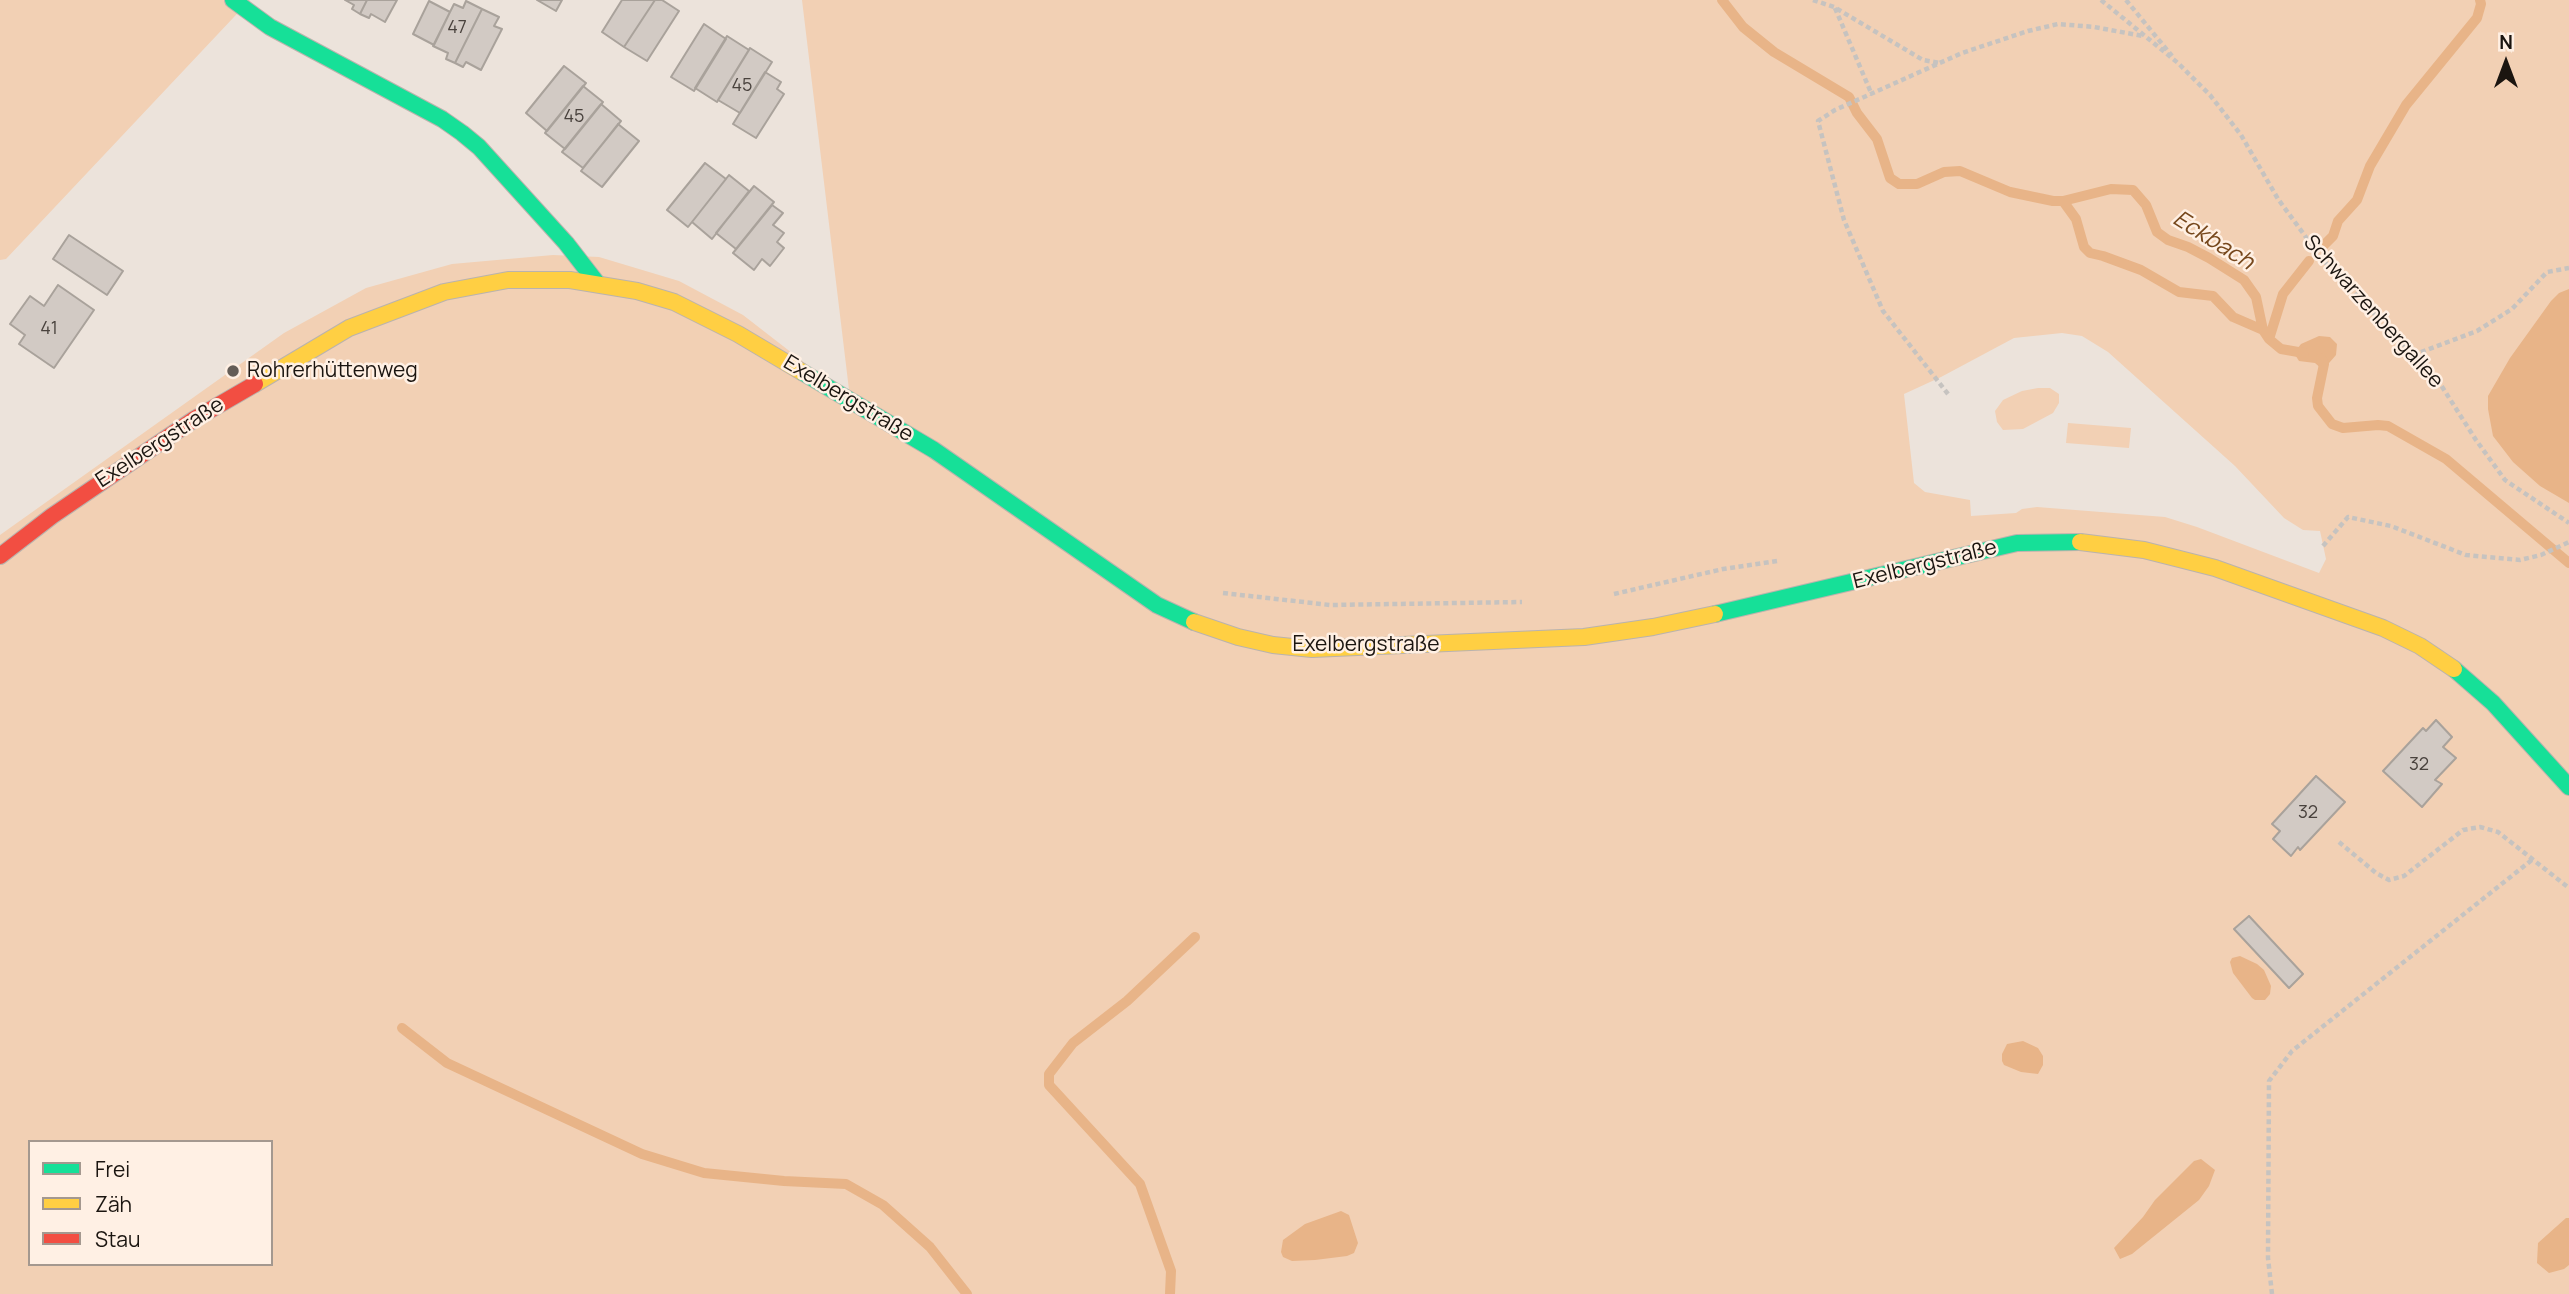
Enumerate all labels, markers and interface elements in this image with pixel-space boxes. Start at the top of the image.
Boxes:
house number: 47 [447,17,467,39]
north arrow [2471,28,2541,98]
text: N [2499,29,2513,55]
house number: 45 [731,75,753,97]
house number: 45 [563,106,585,128]
water label: Eckbach [2168,205,2258,277]
street label: Schwarzenbergallee [2298,230,2448,394]
house number: 41 [40,318,58,340]
street label: Exelbergstraße [778,350,918,448]
place label: Rohrerhüttenweg [247,358,418,384]
marker: Rohrerhüttenweg [225,363,241,379]
street label: Exelbergstraße [91,392,229,494]
street label: Exelbergstraße [1851,535,1999,595]
street label: Exelbergstraße [1292,632,1440,658]
house number: 32 [2409,754,2429,776]
house number: 32 [2298,802,2318,824]
legend [28,1140,273,1266]
text: Frei [95,1155,130,1183]
text: Zäh [95,1190,132,1218]
text: Stau [95,1225,141,1253]

